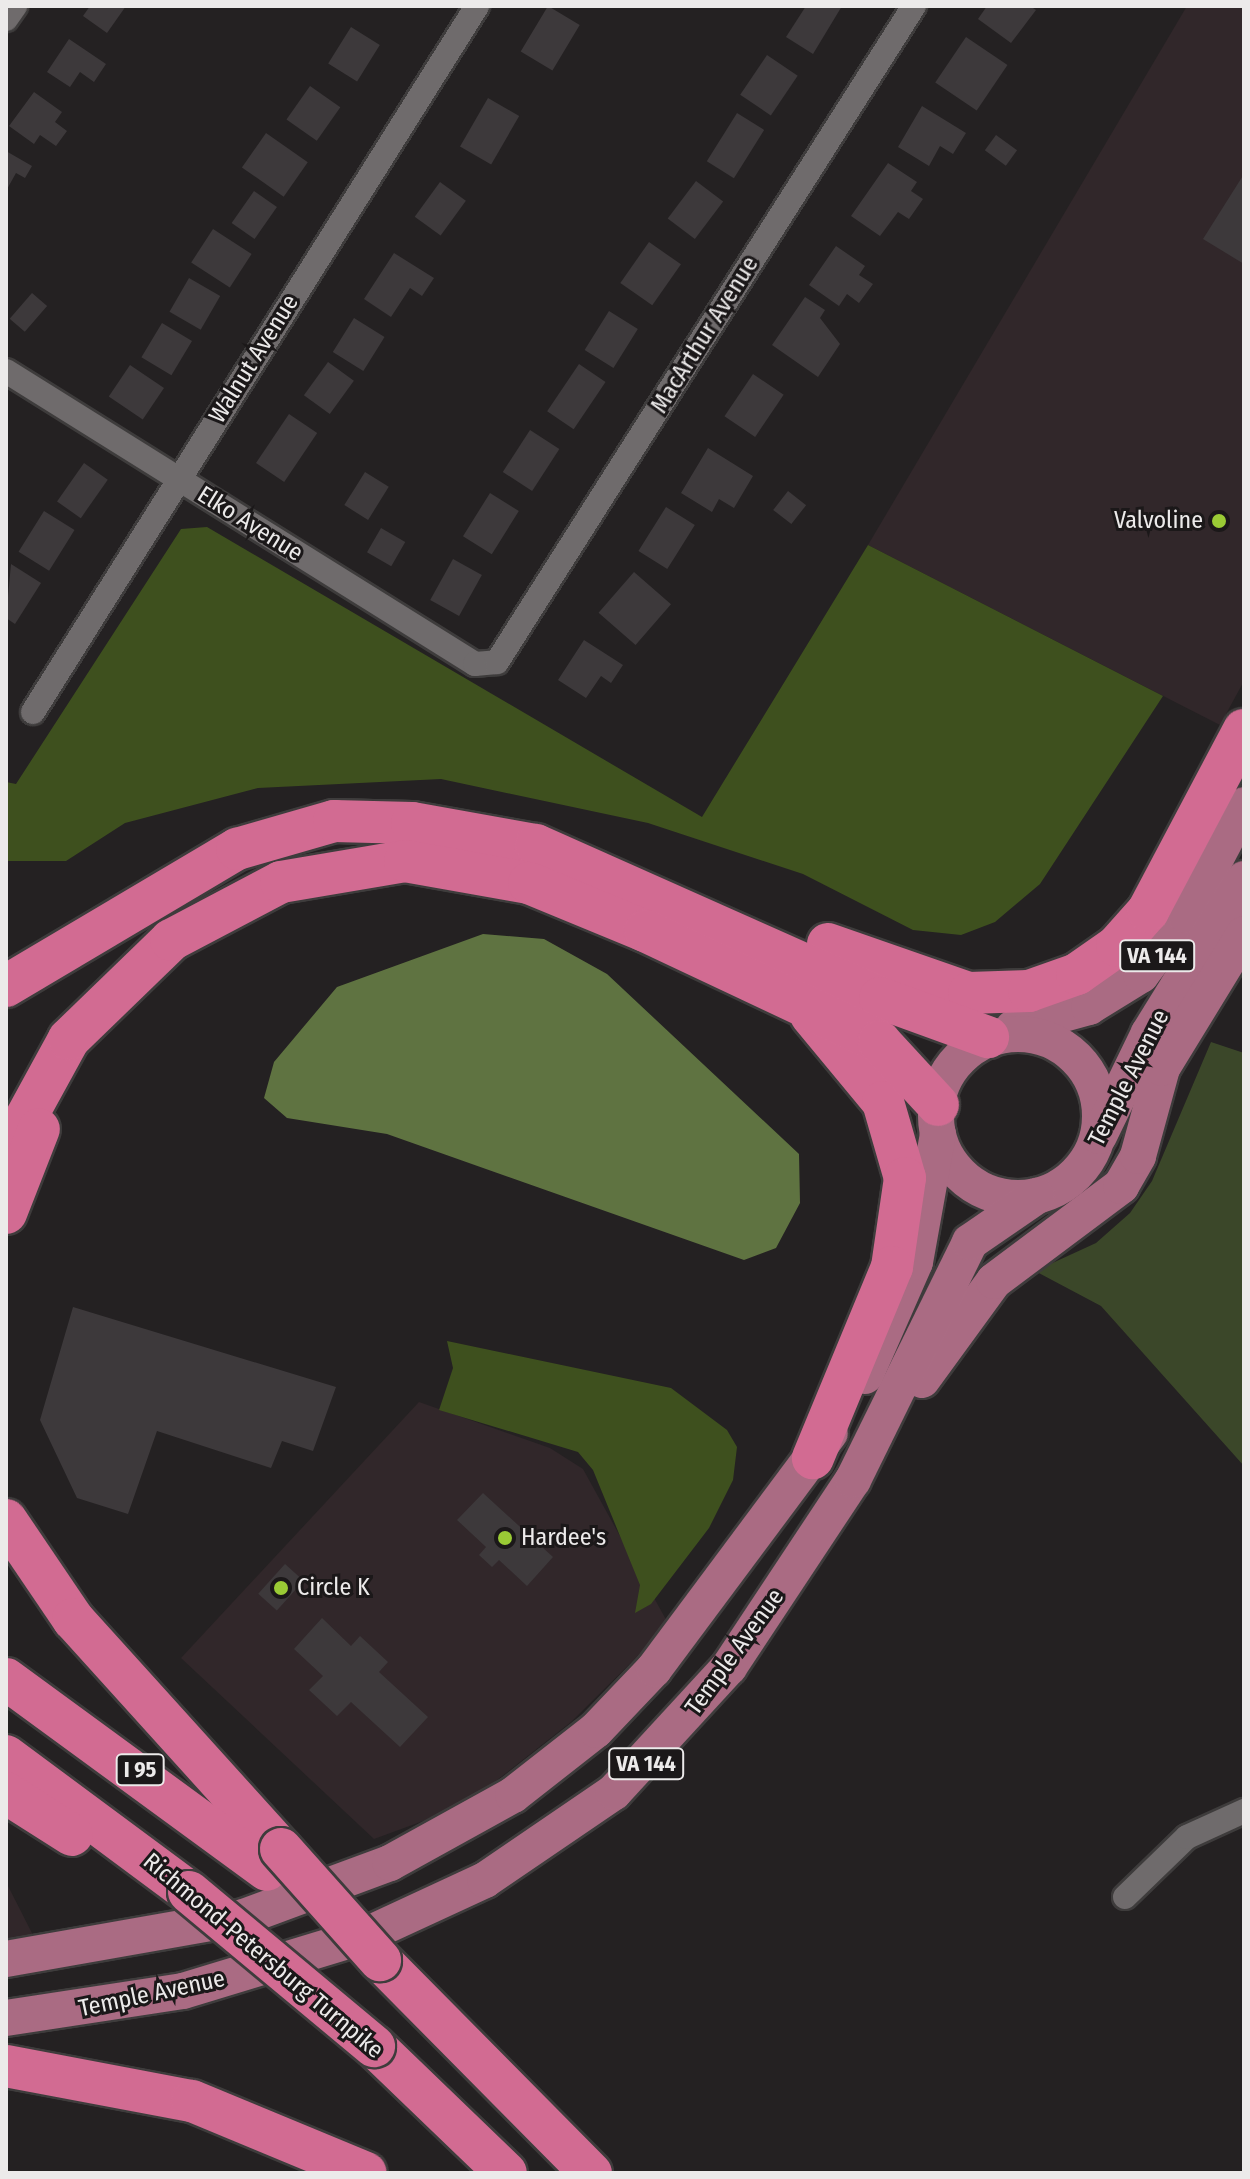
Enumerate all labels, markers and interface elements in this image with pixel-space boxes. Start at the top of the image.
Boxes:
street label: MacArthur Avenue [645,251,765,419]
street label: Walnut Avenue [203,289,305,429]
street label: Elko Avenue [192,480,308,568]
place label: Valvoline [1114,507,1203,535]
marker: Valvoline [1210,512,1228,530]
road number: VA 144 [1119,938,1195,974]
street label: Temple Avenue [1082,1005,1176,1151]
place label: Hardee's [521,1524,606,1552]
marker: Hardee's [496,1529,514,1547]
place label: Circle K [297,1574,370,1602]
marker: Circle K [272,1579,290,1597]
street label: Temple Avenue [680,1583,790,1721]
road number: VA 144 [608,1746,684,1782]
road number: I 95 [114,1752,166,1788]
street label: Richmond-Petersburg Turnpike [137,1847,389,2065]
street label: Temple Avenue [76,1964,228,2024]

